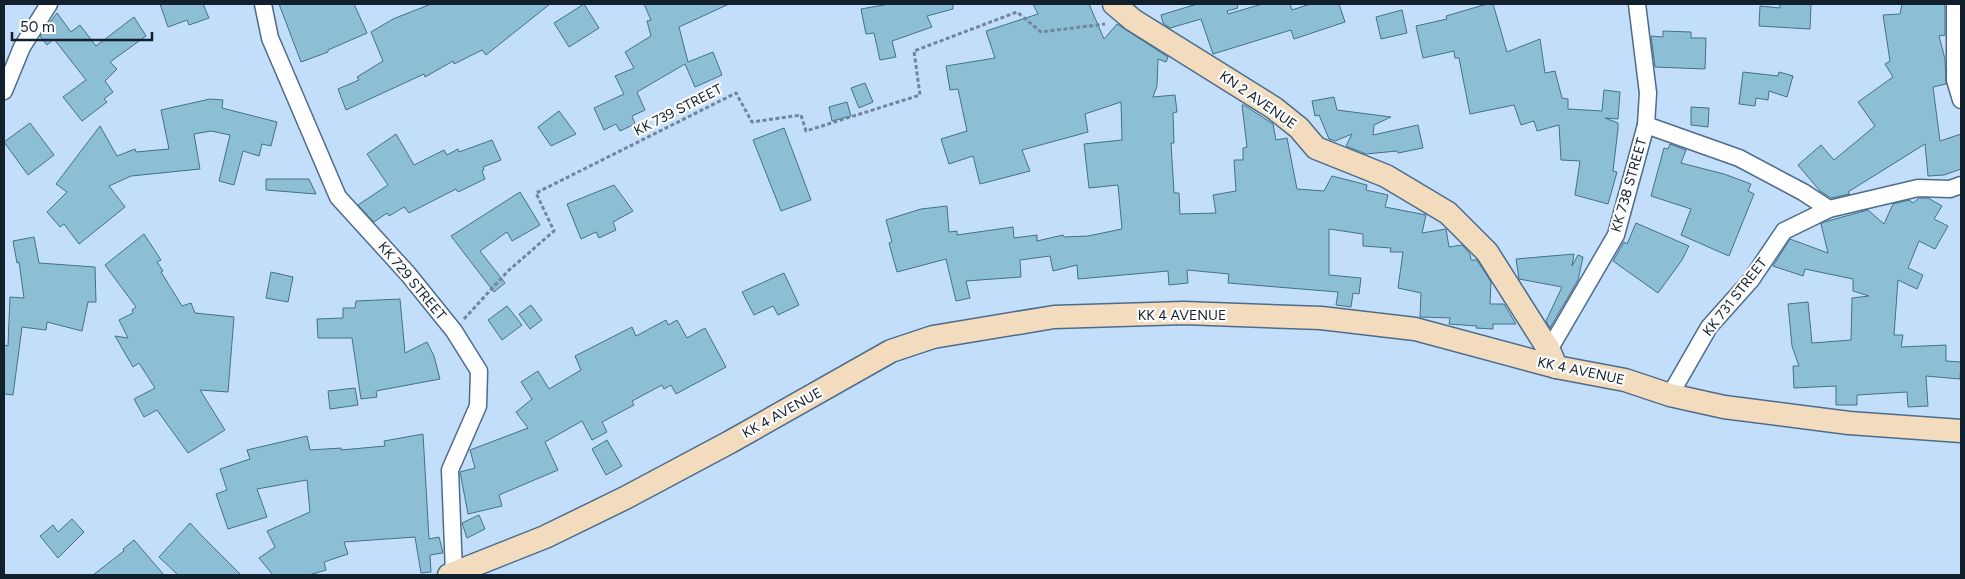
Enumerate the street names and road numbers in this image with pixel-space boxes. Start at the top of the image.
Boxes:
street label: KN 2 AVENUE [1216,67,1300,133]
street label: KK 739 STREET [631,80,725,139]
street label: KK 738 STREET [1607,136,1651,234]
street label: KK 729 STREET [374,239,450,324]
street label: KK 731 STREET [1699,254,1771,339]
street label: KK 4 AVENUE [1138,307,1226,324]
street label: KK 4 AVENUE [1536,353,1626,389]
street label: KK 4 AVENUE [739,384,825,442]

